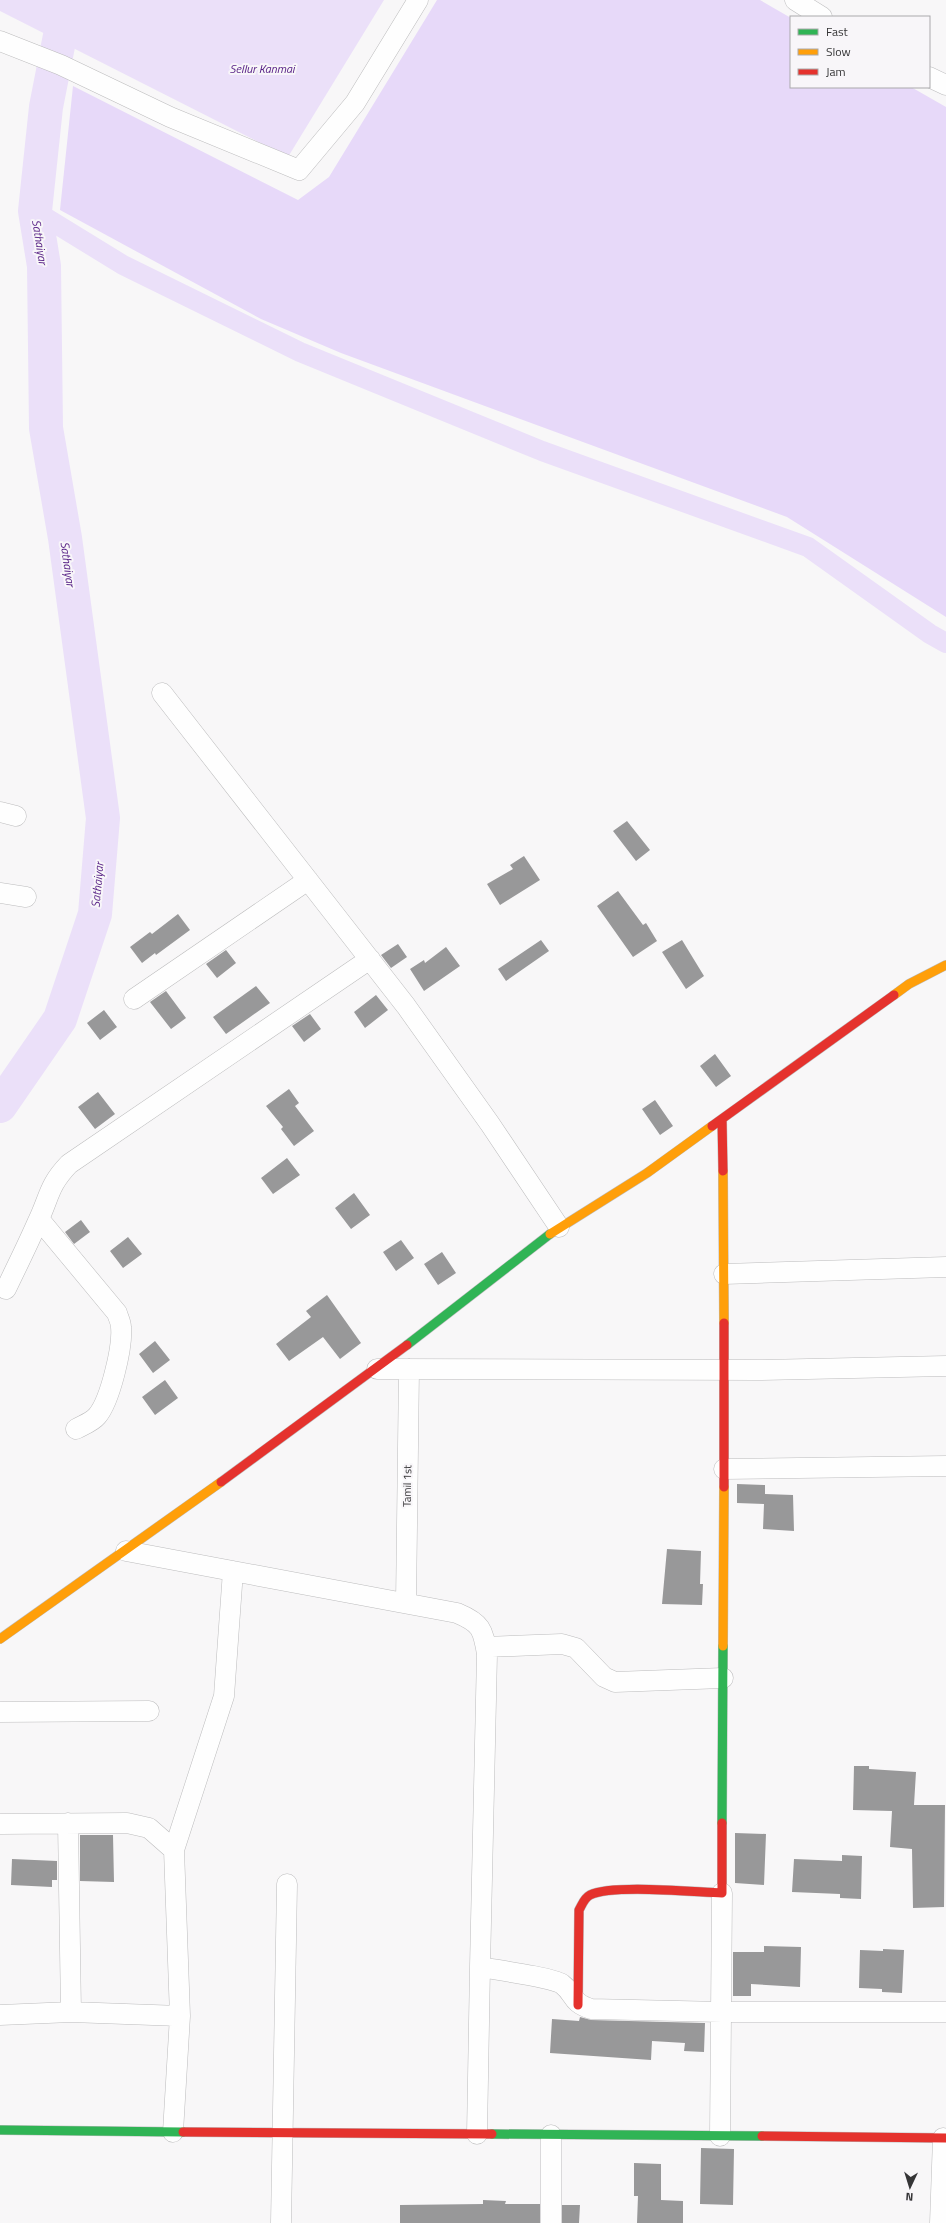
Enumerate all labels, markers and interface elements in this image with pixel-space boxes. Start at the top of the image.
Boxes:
legend [790,16,930,88]
text: Fast [826,22,849,41]
text: Slow [826,42,851,61]
water label: Sellur Kanmai [230,59,296,78]
text: Jam [826,62,846,81]
water label: Sathaiyar [27,218,53,268]
water label: Sathaiyar [55,540,81,590]
water label: Sathaiyar [86,859,109,908]
street label: Tamil 1st [399,1465,415,1507]
north arrow [890,2167,930,2207]
text: N [905,2189,914,2205]

